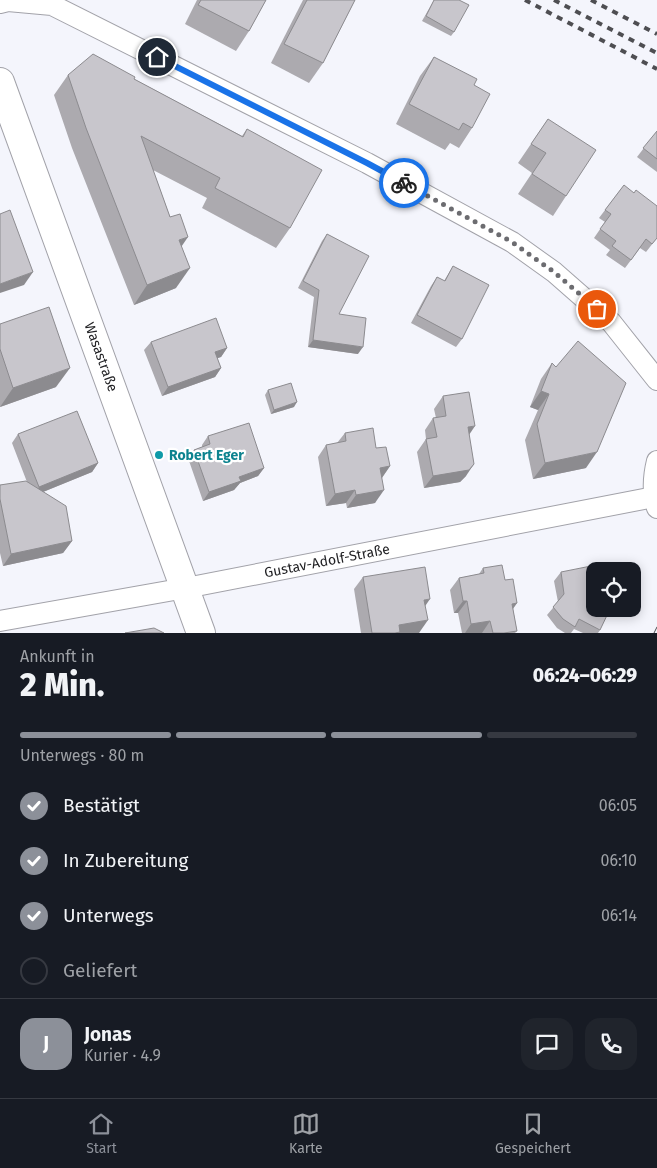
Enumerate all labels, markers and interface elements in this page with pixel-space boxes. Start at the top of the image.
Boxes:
pin [136,36,178,78]
icon: home [143,43,171,71]
courier [379,158,429,208]
icon: bike [390,169,418,197]
pin [576,288,618,330]
icon: bag [583,295,611,323]
street label: Wasastraße [81,320,121,394]
place label: Robert Eger [169,447,244,464]
marker: Robert Eger [153,449,165,461]
street label: Gustav-Adolf-Straße [263,540,391,582]
map controls [586,562,641,617]
button: locate [586,562,641,617]
text: Ankunft in [20,647,95,666]
text: 06:24–06:29 [533,664,637,687]
text: 2 Min. [20,666,104,704]
text: Unterwegs · 80 m [20,746,144,765]
icon: check [20,792,48,820]
text: Bestätigt [63,794,140,817]
text: 06:05 [599,796,637,815]
icon: check [20,847,48,875]
text: In Zubereitung [63,849,188,872]
text: 06:10 [600,851,637,870]
icon: check [20,902,48,930]
text: Unterwegs [63,904,154,927]
text: 06:14 [601,906,637,925]
text: Geliefert [63,959,137,982]
button: chat [521,1018,573,1070]
button: phone [585,1018,637,1070]
text: Jonas [84,1023,131,1046]
text: J [43,1032,49,1055]
text: Kurier · 4.9 [84,1046,161,1065]
tab: Start [86,1110,117,1157]
tab: Karte [289,1110,323,1157]
tab: Gespeichert [495,1110,571,1157]

